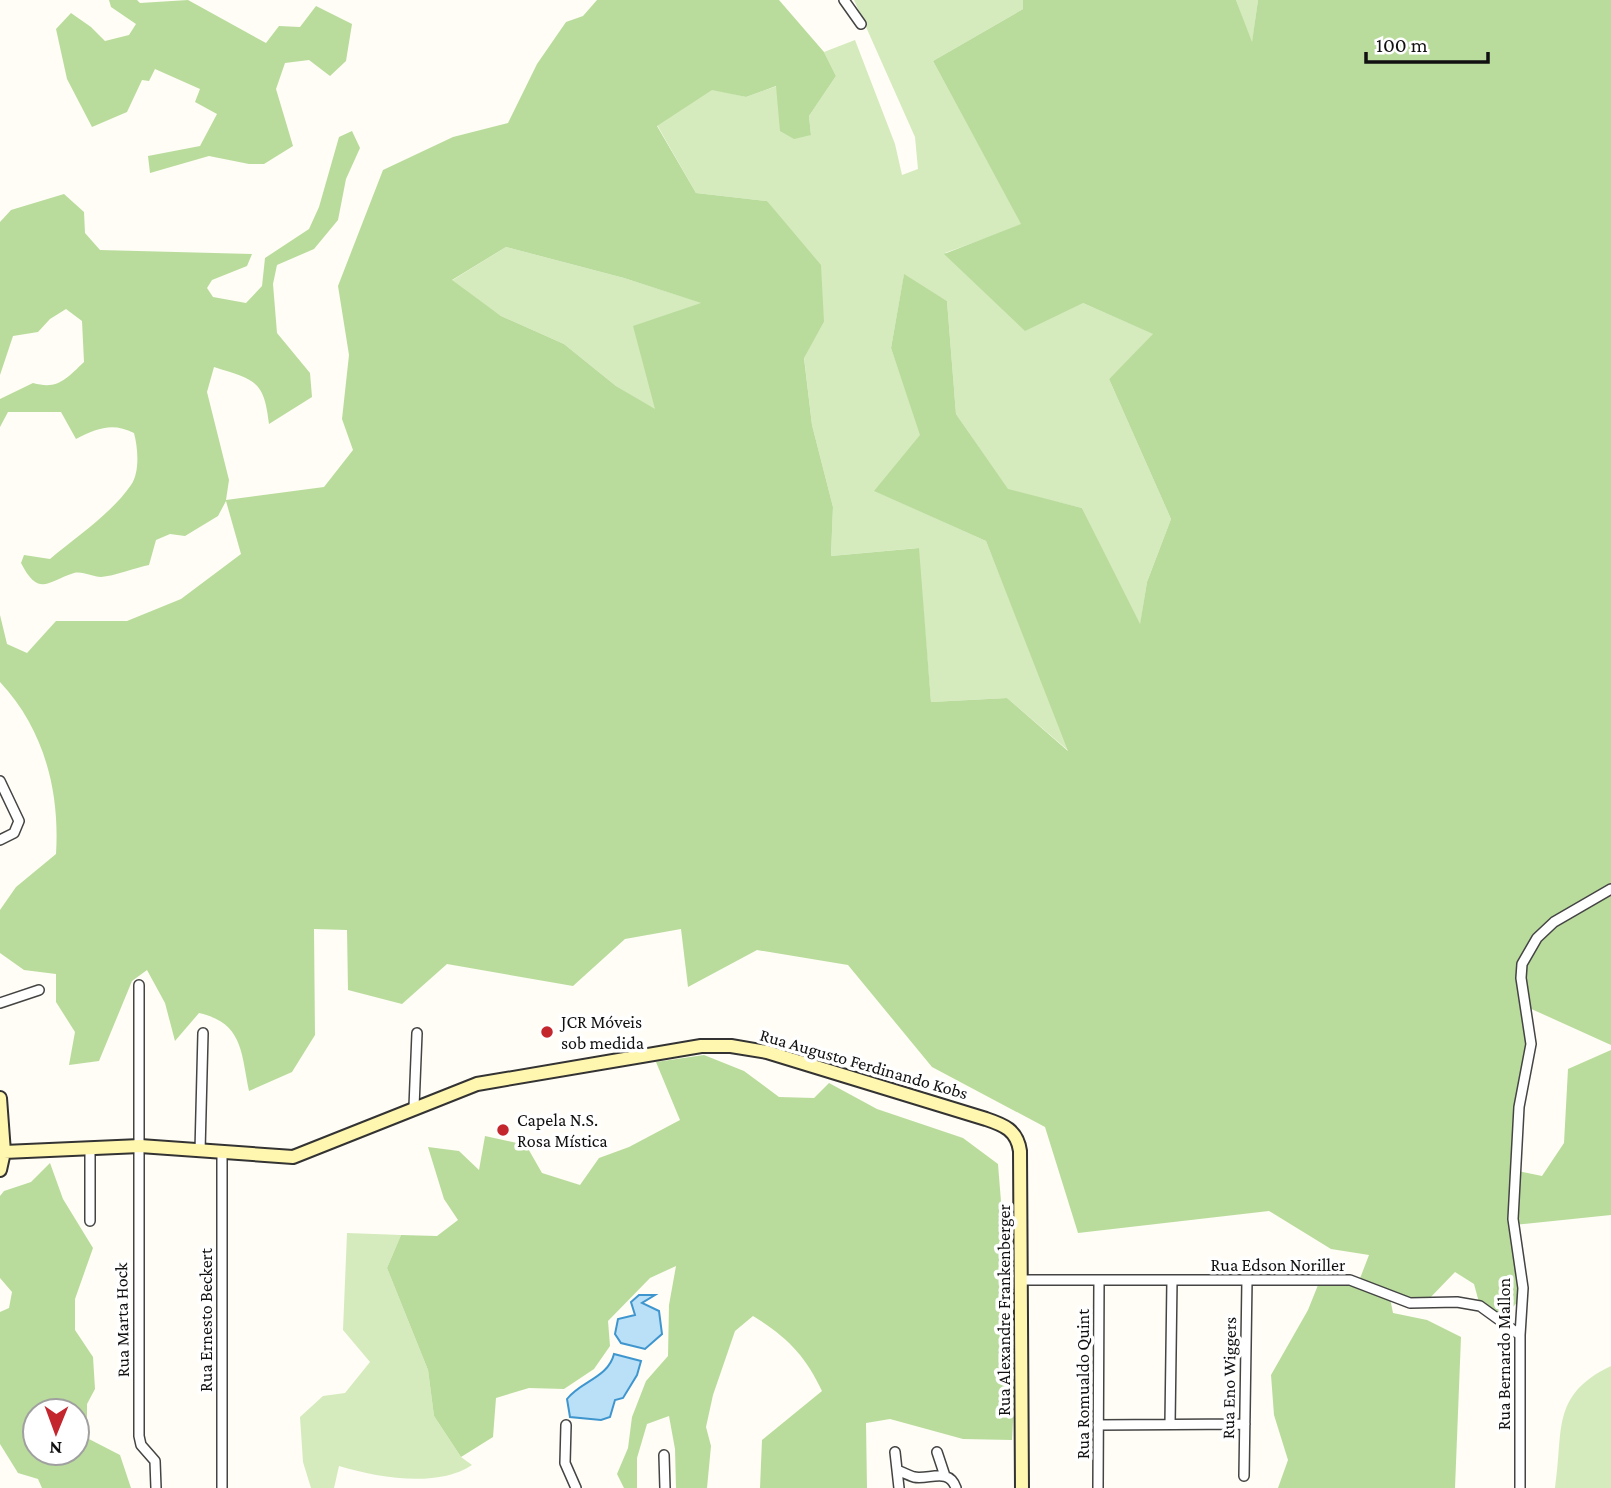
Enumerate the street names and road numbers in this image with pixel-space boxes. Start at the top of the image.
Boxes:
street label: Rua Augusto Ferdinando Kobs [758,1025,970,1103]
street label: Rua Alexandre Frankenberger [994,1204,1014,1416]
street label: Rua Ernesto Beckert [196,1247,216,1392]
street label: Rua Edson Noriller [1211,1255,1346,1275]
street label: Rua Marta Hock [111,1262,133,1378]
street label: Rua Bernardo Mallon [1494,1278,1514,1430]
street label: Rua Romualdo Quint [1073,1308,1093,1459]
street label: Rua Eno Wiggers [1218,1317,1240,1439]

